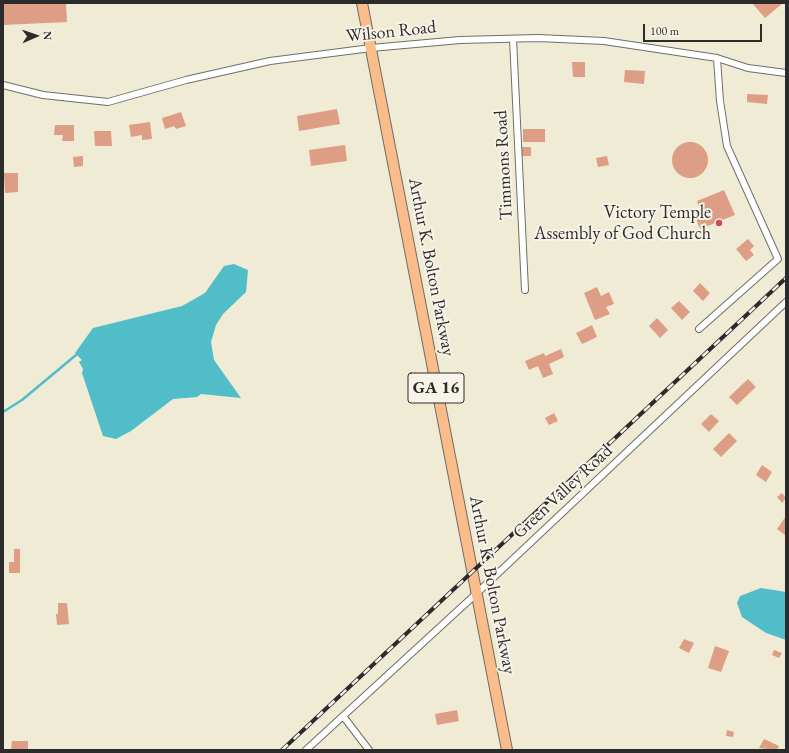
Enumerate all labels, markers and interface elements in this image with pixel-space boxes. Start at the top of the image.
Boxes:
north arrow [16,16,56,56]
scale bar [645,16,764,42]
street label: Wilson Road [345,17,437,47]
text: 100 m [650,23,679,39]
text: N [41,31,55,40]
street label: Timmons Road [490,110,518,220]
street label: Arthur K. Bolton Parkway [403,176,459,358]
place label: Victory Temple Assembly of God Church [534,202,711,244]
marker: Victory Temple Assembly of God Church [714,218,724,228]
road number: GA 16 [408,373,464,403]
street label: Green Valley Road [509,440,617,544]
street label: Arthur K. Bolton Parkway [464,494,520,676]

